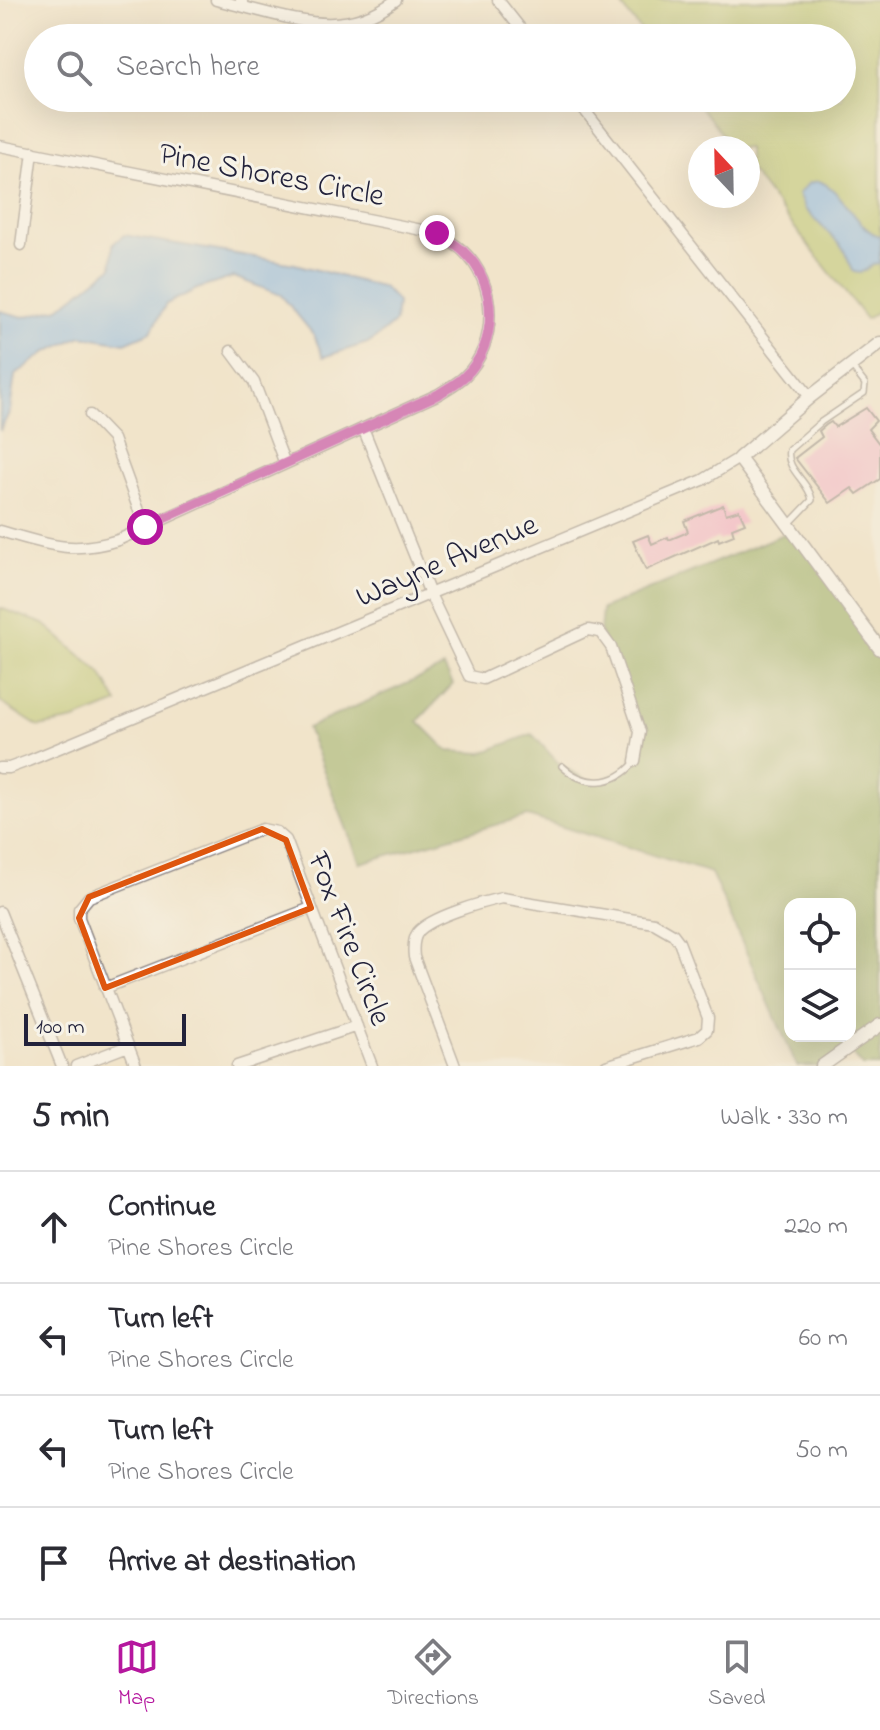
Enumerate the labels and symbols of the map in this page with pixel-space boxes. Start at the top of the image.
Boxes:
street label: Pine Shores Circle [155,132,389,221]
north arrow [688,136,760,208]
route end [419,215,455,251]
street label: Wayne Avenue [349,502,546,622]
route start [127,509,163,545]
street label: Fox Fire Circle [293,845,403,1034]
scale bar [24,1010,186,1046]

